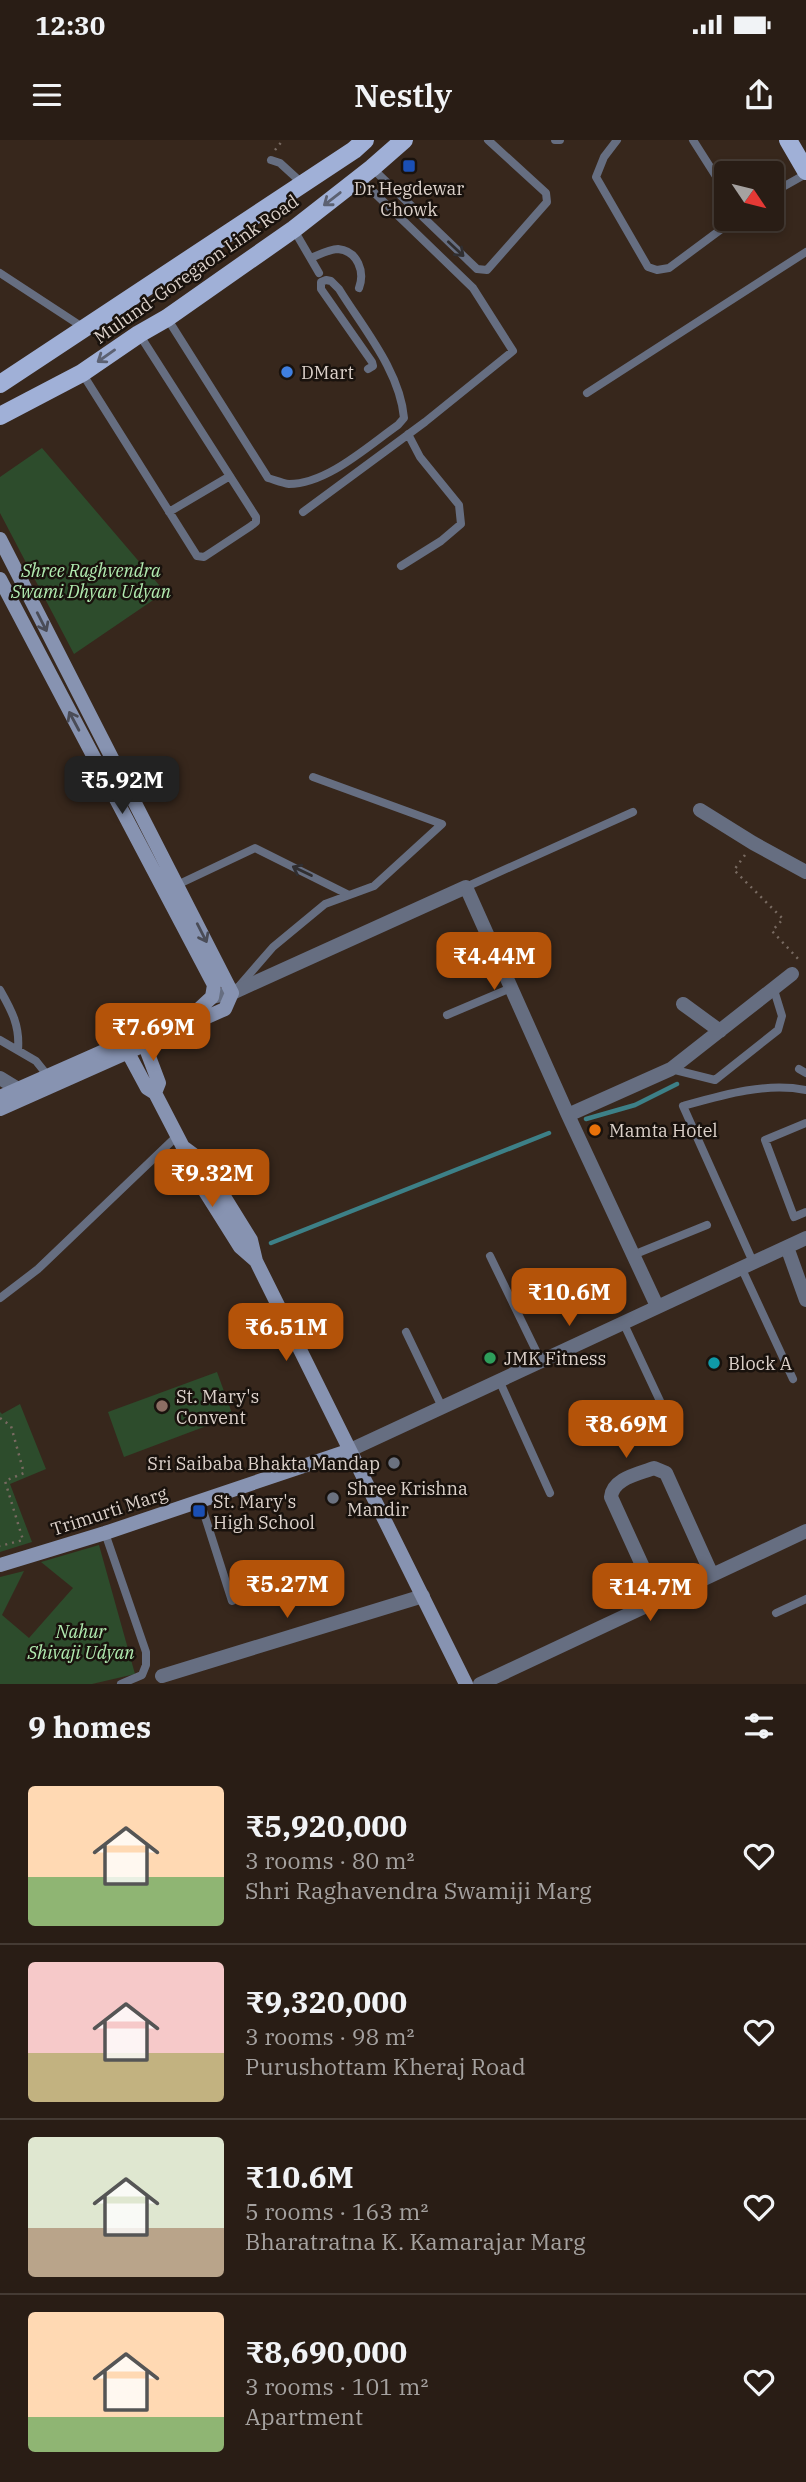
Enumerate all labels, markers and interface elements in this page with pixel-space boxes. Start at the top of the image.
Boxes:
text: 12:30 [35,8,105,42]
text: Nestly [354,74,452,116]
icon: menu [28,76,66,114]
icon: share [740,76,778,114]
marker: Dr Hegdewar Chowk [401,158,417,174]
north arrow [714,161,784,231]
map controls [714,161,784,231]
place label: Dr Hegdewar Chowk [354,177,464,221]
street label: Mulund-Goregaon Link Road [89,189,303,349]
one-way arrow [324,191,342,206]
one-way arrow [447,241,464,258]
one-way arrow [96,349,116,363]
place label: DMart [301,361,354,384]
marker: DMart [279,364,295,380]
park label: Shree Raghvendra Swami Dhyan Udyan [10,559,172,603]
one-way arrow [36,611,50,632]
one-way arrow [67,711,81,731]
pin: ₹5.92M [65,756,179,816]
text: ₹5.92M [80,764,164,794]
one-way arrow [292,864,313,878]
one-way arrow [195,922,209,943]
pin: ₹4.44M [437,932,551,992]
text: ₹4.44M [452,940,536,970]
pin: ₹7.69M [96,1004,210,1063]
text: ₹7.69M [111,1011,195,1041]
place label: Mamta Hotel [609,1119,718,1142]
marker: Mamta Hotel [587,1122,603,1138]
pin: ₹9.32M [155,1150,269,1209]
text: ₹9.32M [170,1157,254,1187]
pin: ₹10.6M [512,1268,626,1328]
text: ₹10.6M [527,1276,611,1306]
pin: ₹6.51M [229,1304,343,1363]
text: ₹6.51M [244,1311,328,1341]
place label: JMK Fitness [504,1347,606,1370]
marker: JMK Fitness [482,1350,498,1366]
place label: Block A [728,1352,793,1375]
marker: Block A [706,1355,722,1371]
place label: St. Mary's Convent [176,1385,259,1429]
marker: St. Mary's Convent [154,1398,170,1414]
pin: ₹8.69M [569,1400,683,1460]
text: ₹8.69M [584,1408,668,1438]
place label: Sri Saibaba Bhakta Mandap [147,1452,380,1475]
marker: Sri Saibaba Bhakta Mandap [386,1455,402,1471]
place label: Shree Krishna Mandir [347,1477,468,1521]
street label: Trimurti Marg [48,1481,170,1541]
place label: St. Mary's High School [213,1490,315,1534]
marker: Shree Krishna Mandir [325,1490,341,1506]
marker: St. Mary's High School [191,1503,207,1519]
pin: ₹5.27M [230,1560,344,1620]
pin: ₹14.7M [593,1564,707,1623]
text: ₹5.27M [245,1568,329,1598]
text: ₹14.7M [608,1571,692,1601]
park label: Nahur Shivaji Udyan [26,1620,135,1664]
text: 9 homes [28,1707,151,1746]
icon: filters [740,1707,778,1745]
text: ₹5,920,000 [245,1806,407,1845]
icon: home [84,1814,168,1898]
icon: heart [740,1837,778,1875]
text: 3 rooms · 80 m² [245,1845,415,1875]
text: Shri Raghavendra Swamiji Marg [245,1875,592,1905]
text: ₹9,320,000 [245,1982,407,2021]
icon: home [84,1990,168,2074]
icon: heart [740,2013,778,2051]
text: 3 rooms · 98 m² [245,2021,415,2051]
text: Purushottam Kheraj Road [245,2051,526,2081]
text: ₹10.6M [245,2157,354,2196]
icon: home [84,2165,168,2249]
icon: heart [740,2188,778,2226]
text: 5 rooms · 163 m² [245,2196,428,2226]
text: Bharatratna K. Kamarajar Marg [245,2226,585,2256]
text: ₹8,690,000 [245,2332,407,2371]
icon: home [84,2340,168,2424]
icon: heart [740,2363,778,2401]
text: 3 rooms · 101 m² [245,2371,428,2401]
text: Apartment [245,2401,363,2431]

